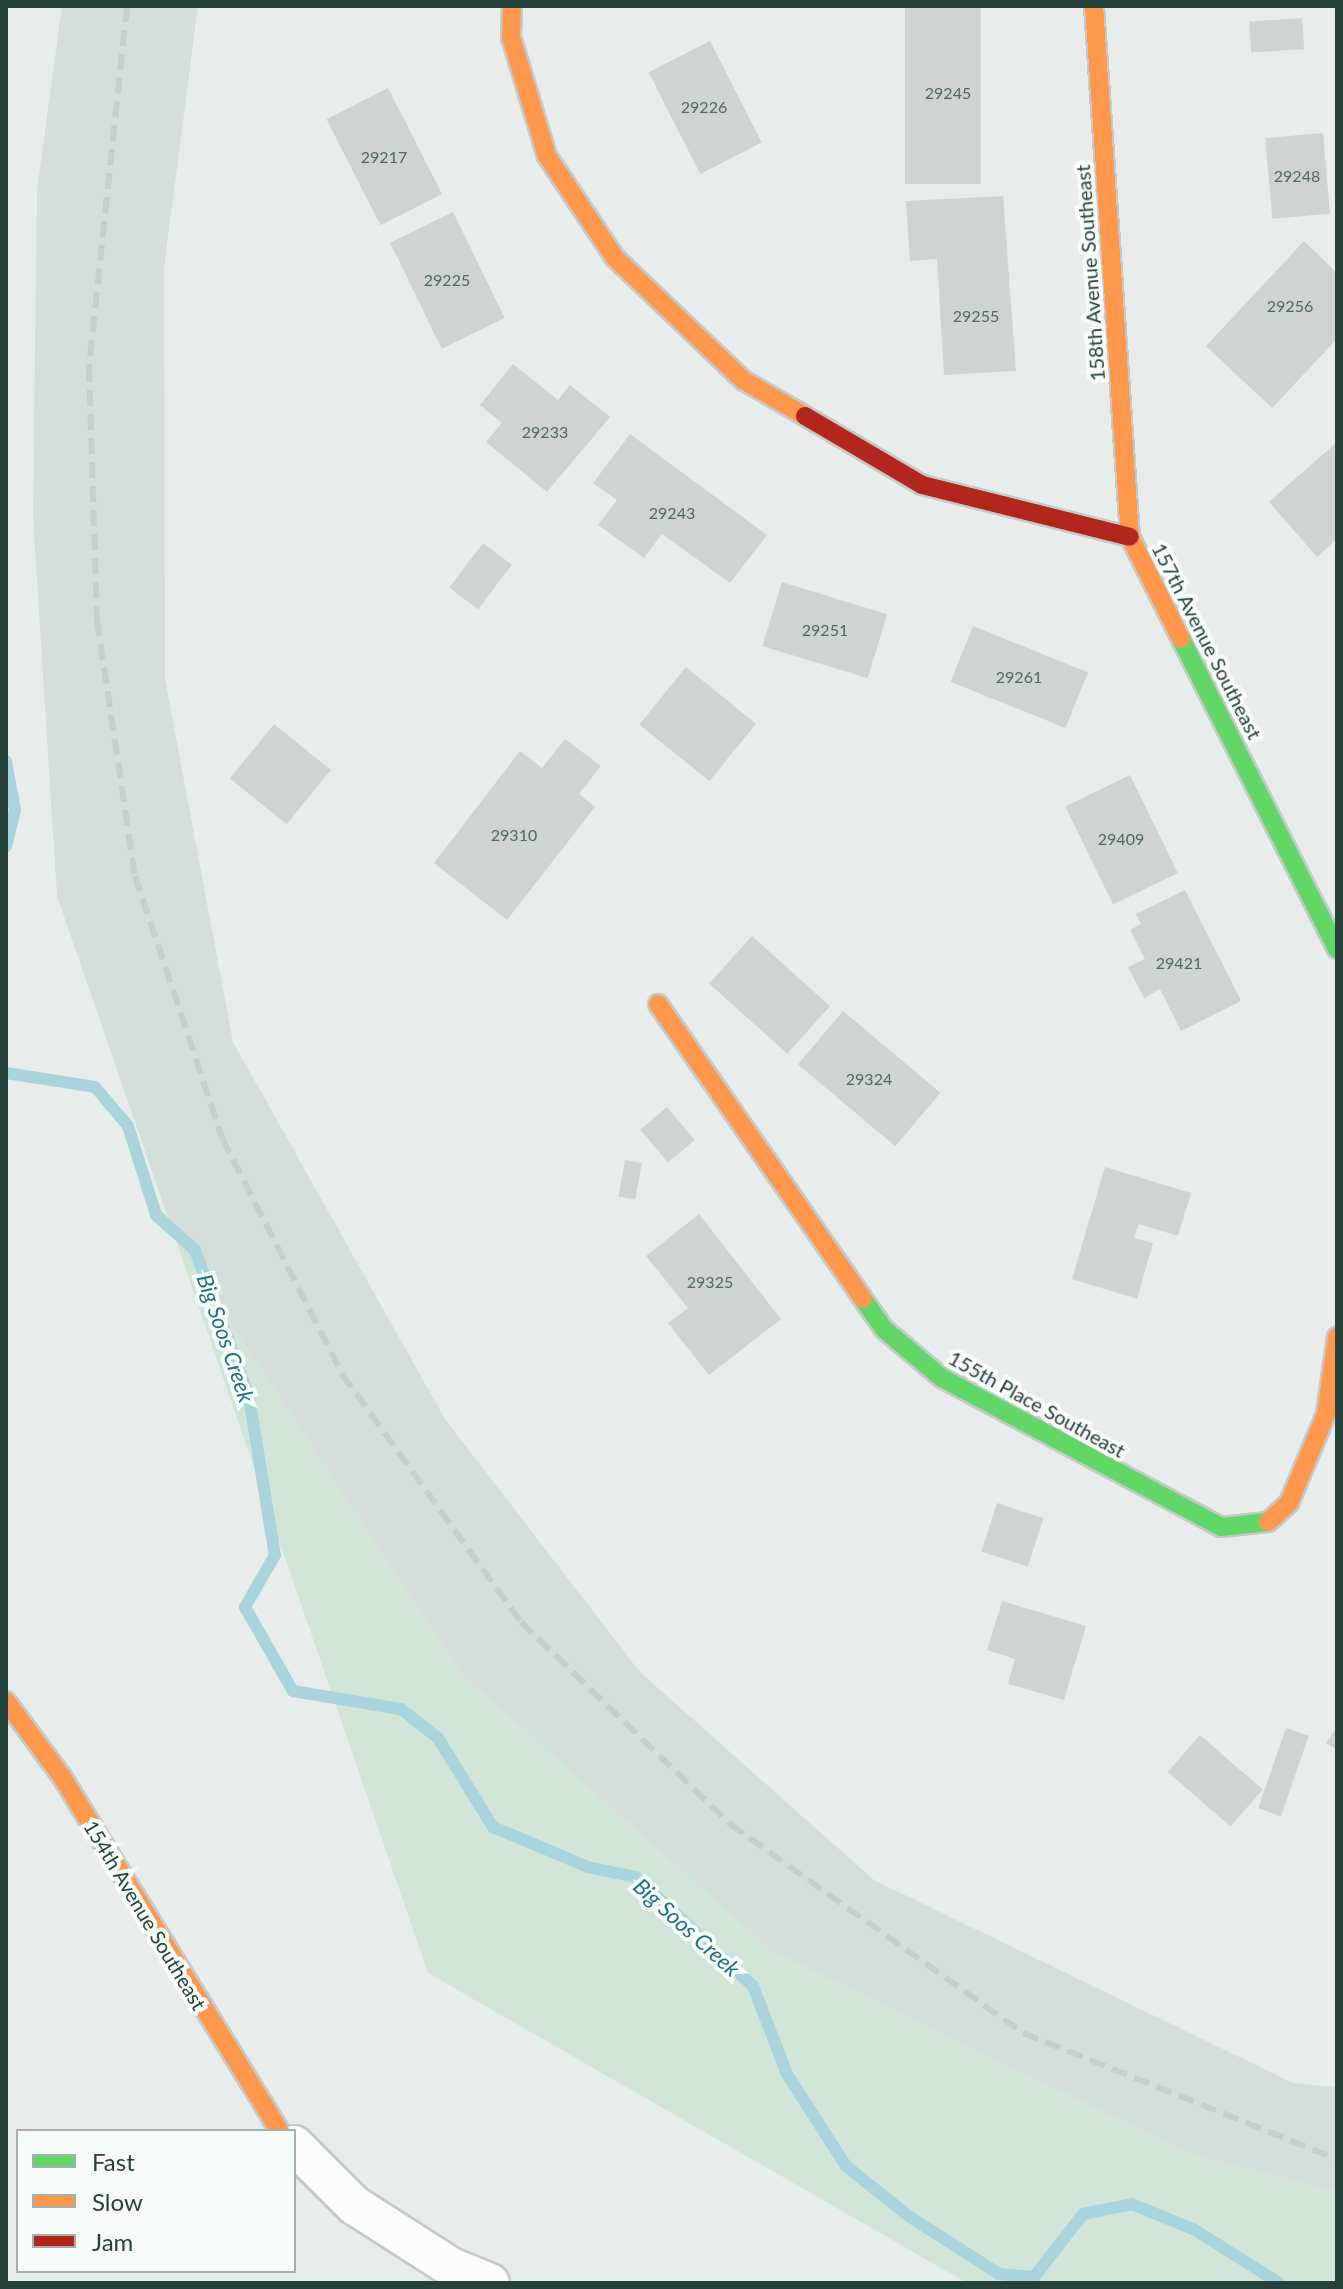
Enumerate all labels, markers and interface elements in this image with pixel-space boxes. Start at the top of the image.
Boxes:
house number: 29245 [925,83,971,103]
house number: 29226 [681,97,727,117]
house number: 29217 [361,147,407,167]
street label: 158th Avenue Southeast [1070,164,1110,382]
house number: 29248 [1274,166,1320,186]
house number: 29225 [424,270,470,290]
house number: 29256 [1267,296,1313,316]
house number: 29255 [953,306,999,326]
house number: 29233 [522,422,568,442]
house number: 29243 [649,503,695,523]
street label: 157th Avenue Southeast [1147,539,1267,743]
house number: 29251 [802,620,848,640]
house number: 29261 [996,667,1042,687]
house number: 29310 [491,825,537,845]
house number: 29409 [1098,829,1144,849]
house number: 29421 [1156,953,1202,973]
house number: 29324 [846,1069,892,1089]
water label: Big Soos Creek [192,1270,260,1406]
house number: 29325 [687,1272,733,1292]
street label: 155th Place Southeast [945,1346,1129,1462]
street label: 154th Avenue Southeast [79,1816,211,2014]
water label: Big Soos Creek [628,1872,746,1982]
legend [16,2129,296,2273]
text: Fast [92,2147,135,2176]
text: Slow [92,2187,143,2216]
text: Jam [92,2227,133,2256]

